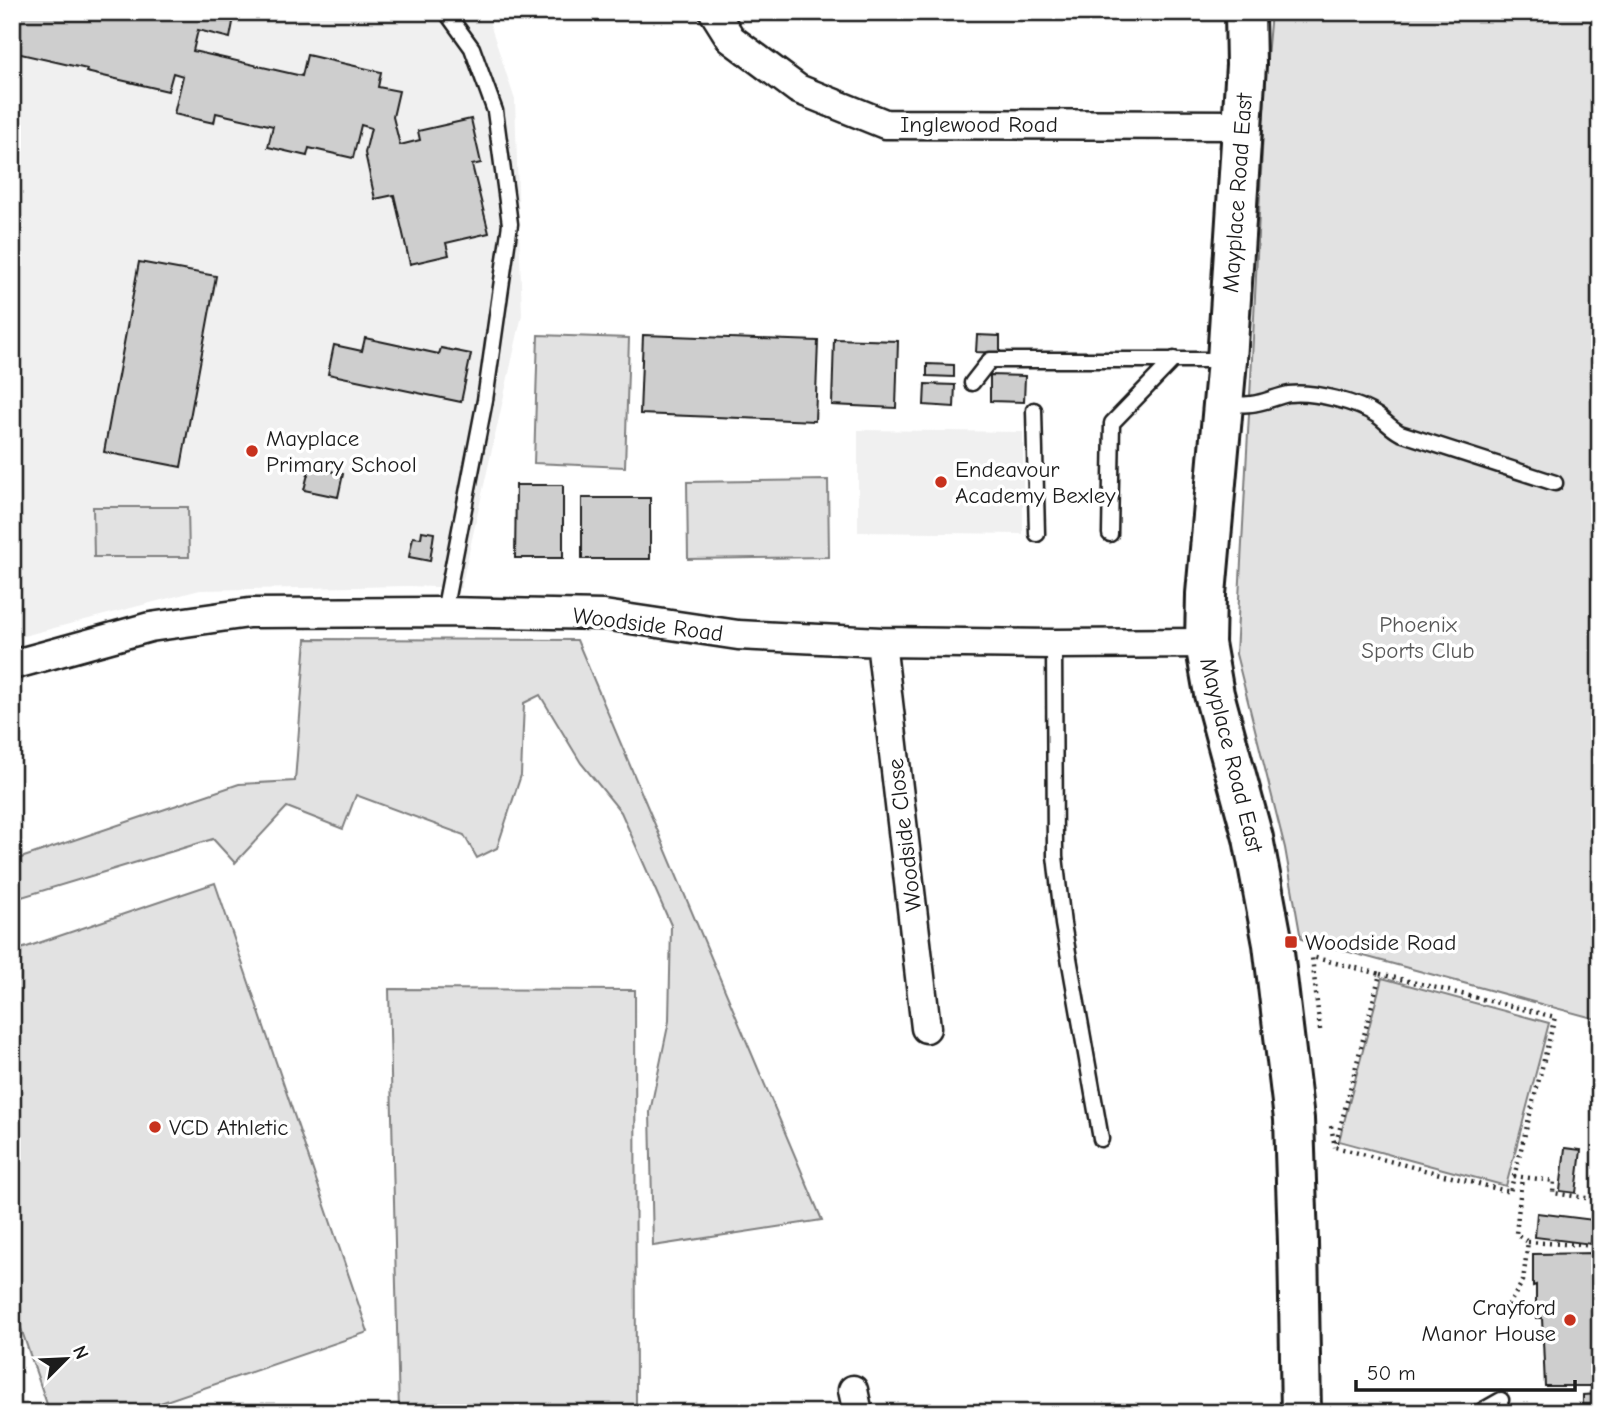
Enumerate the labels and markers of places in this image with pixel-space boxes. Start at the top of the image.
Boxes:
place label: Mayplace Primary School [266,425,417,478]
marker: Mayplace Primary School [244,443,260,459]
place label: Endeavour Academy Bexley [955,456,1116,509]
marker: Endeavour Academy Bexley [933,474,949,490]
place label: Woodside Road [1305,929,1456,956]
marker: Woodside Road [1283,934,1299,950]
place label: VCD Athletic [169,1114,288,1141]
marker: VCD Athletic [147,1119,163,1135]
place label: Crayford Manor House [1422,1294,1556,1347]
marker: Crayford Manor House [1562,1312,1578,1328]

